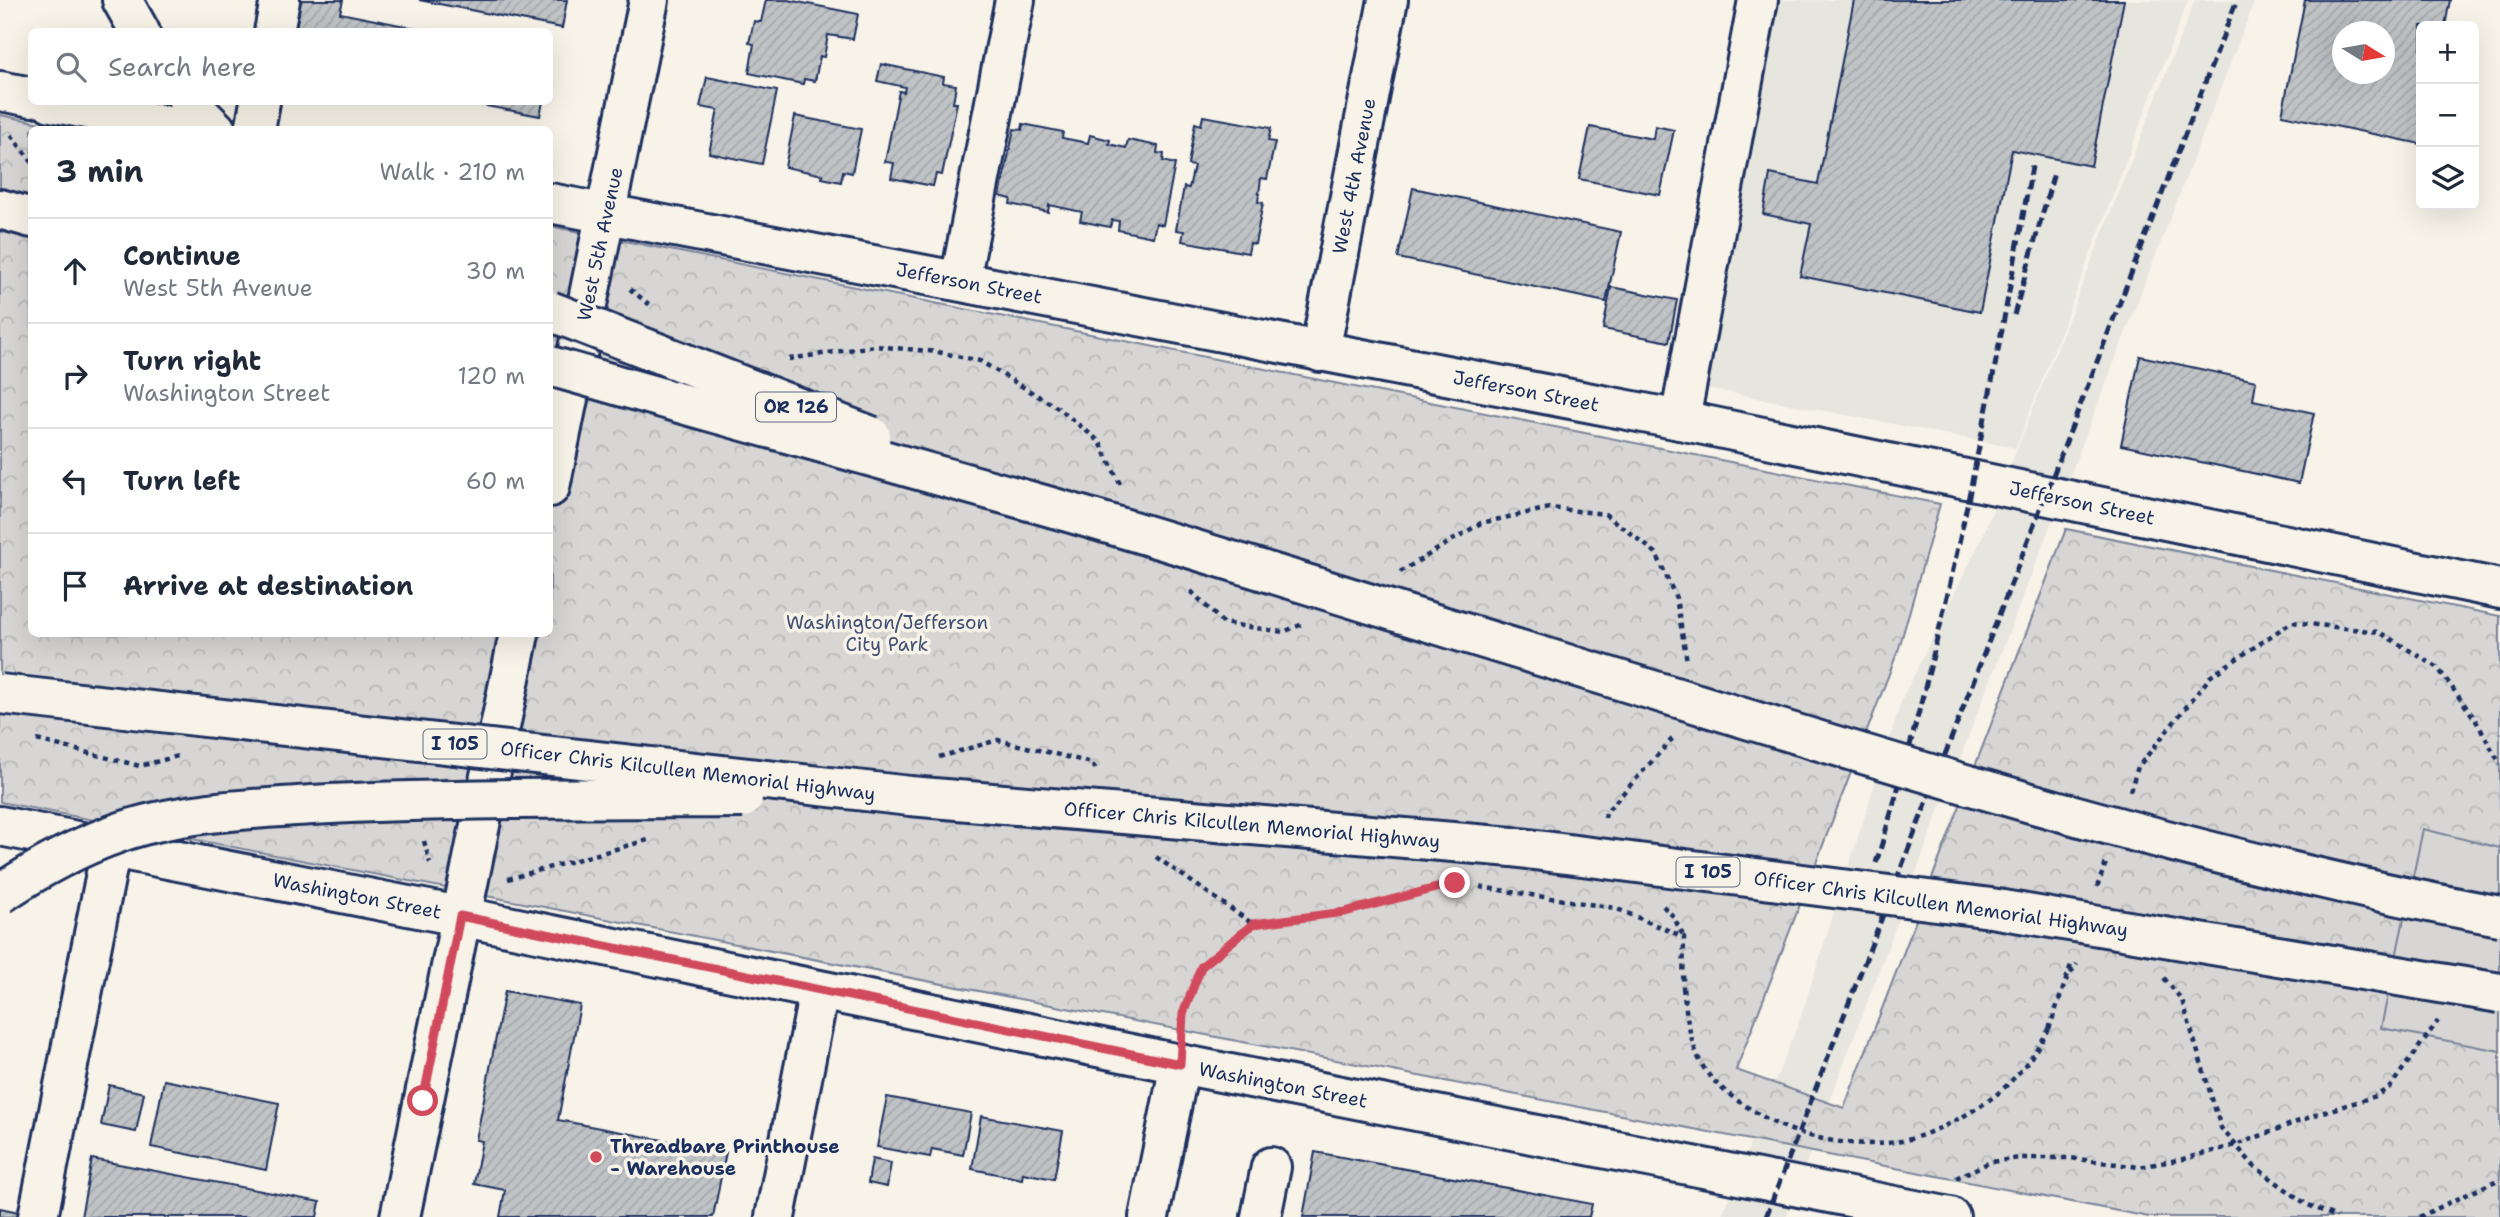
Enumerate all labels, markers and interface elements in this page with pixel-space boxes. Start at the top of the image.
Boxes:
north arrow [2332,21,2395,84]
map controls [2416,21,2479,210]
button: + [2416,21,2479,84]
search box [28,28,553,105]
icon: search [52,48,90,86]
text: Search here [108,49,257,84]
button: − [2416,84,2479,147]
street label: West 4th Avenue [1327,96,1381,256]
button: layers [2416,147,2479,210]
text: 3 min [56,151,143,192]
text: Walk · 210 m [380,157,525,187]
street label: West 5th Avenue [571,165,629,323]
text: Continue [123,238,241,273]
icon: ahead [56,252,94,290]
text: 30 m [466,256,525,286]
street label: Jefferson Street [894,257,1044,309]
text: West 5th Avenue [123,273,313,303]
text: Turn right [123,343,261,378]
icon: right [56,357,94,395]
text: 120 m [457,361,525,391]
street label: Jefferson Street [1451,365,1601,417]
text: Washington Street [123,378,330,408]
road number: OR 126 [756,393,836,422]
icon: left [56,462,94,500]
text: Turn left [123,463,240,498]
text: 60 m [466,466,525,496]
street label: Jefferson Street [2007,475,2157,531]
icon: arrive [56,567,94,605]
text: Arrive at destination [123,568,413,603]
park label: Washington/Jefferson City Park [786,610,988,657]
road number: I 105 [424,730,486,758]
street label: Officer Chris Kilcullen Memorial Highway [499,736,877,806]
street label: Officer Chris Kilcullen Memorial Highway [1063,796,1441,854]
road number: I 105 [1676,858,1740,886]
street label: Officer Chris Kilcullen Memorial Highway [1752,865,2130,943]
street label: Washington Street [271,867,443,925]
route end [1439,867,1470,898]
street label: Washington Street [1197,1056,1369,1114]
route start [407,1085,438,1116]
place label: Threadbare Printhouse - Warehouse [610,1134,840,1181]
marker: Threadbare Printhouse - Warehouse [588,1149,604,1165]

